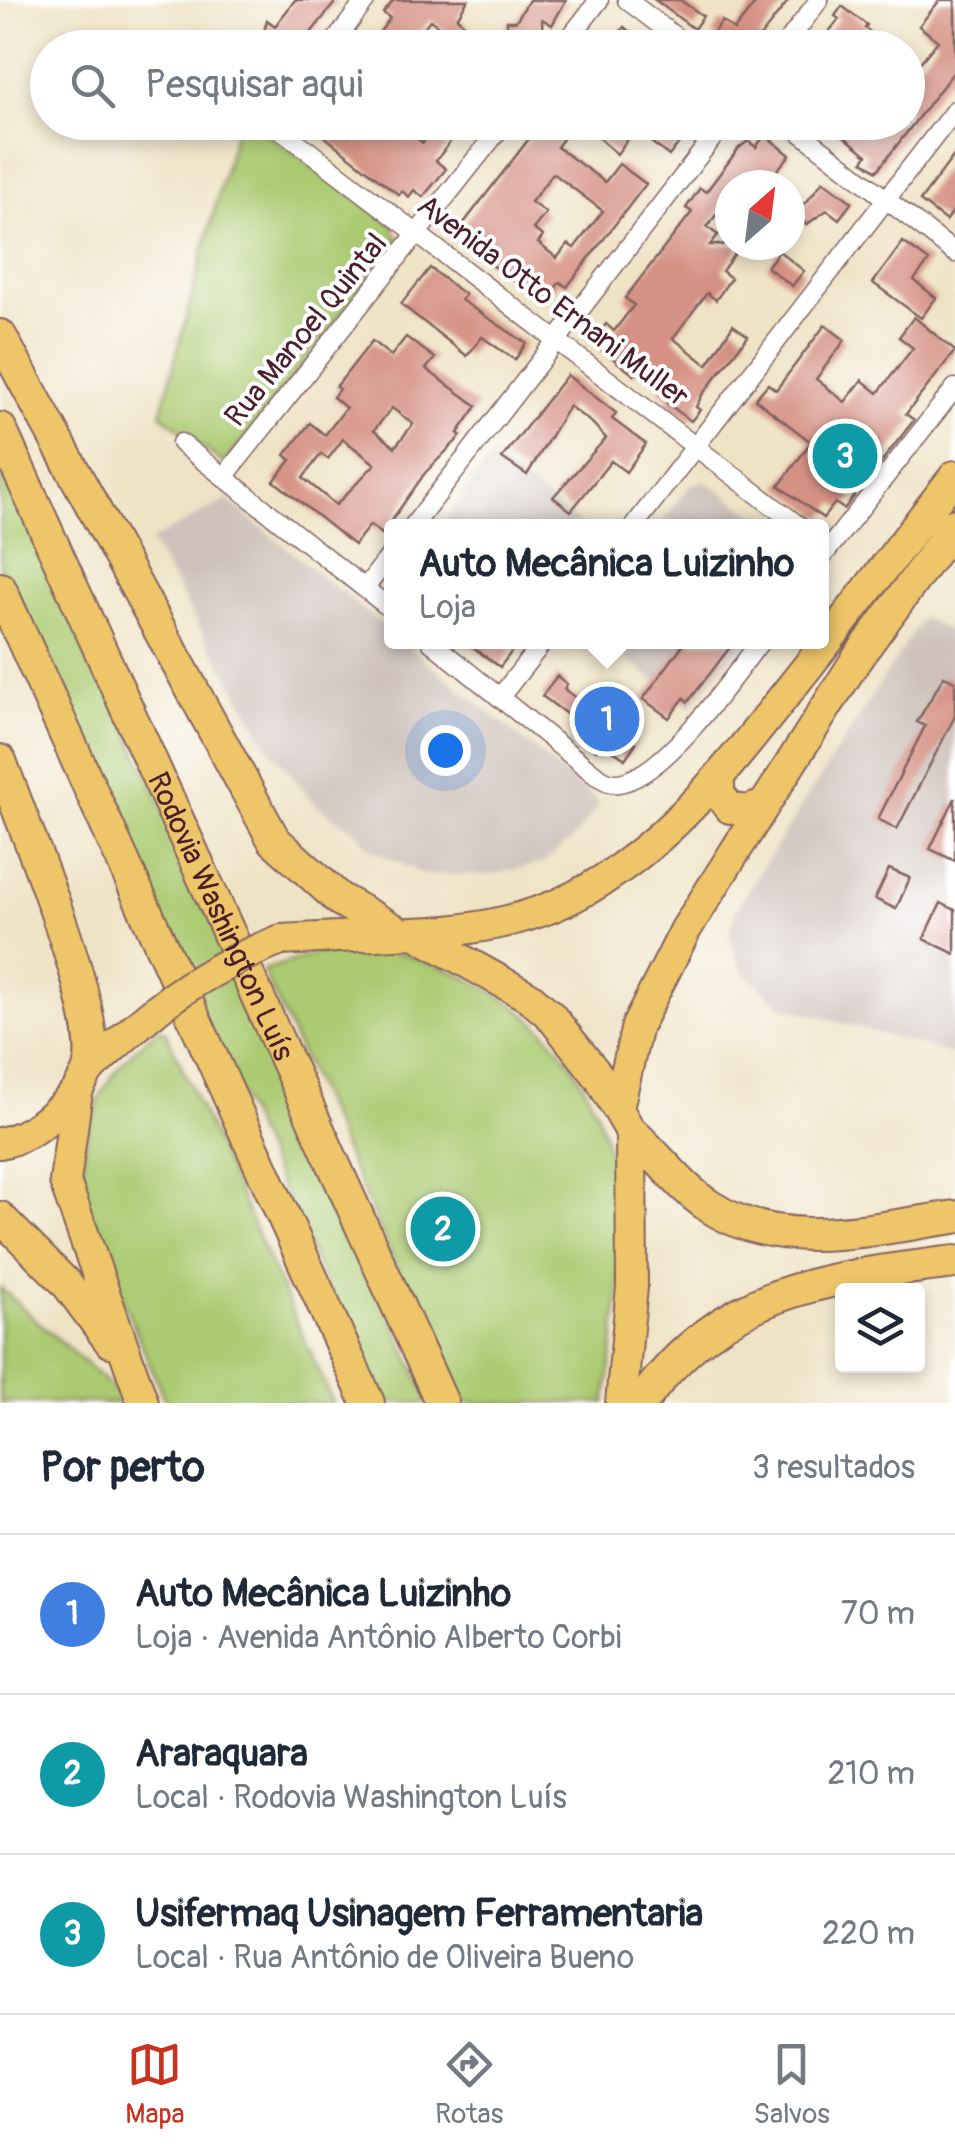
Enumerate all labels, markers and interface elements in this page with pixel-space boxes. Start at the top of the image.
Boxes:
search box [30,30,925,140]
icon: search [65,58,120,113]
text: Pesquisar aqui [145,61,363,109]
north arrow [715,170,805,260]
street label: Avenida Otto Ernani Muller [410,187,696,415]
street label: Rua Manoel Quintal [217,226,395,434]
pin: 3 [812,418,878,494]
popup [384,519,829,649]
text: Auto Mecânica Luizinho [418,540,795,588]
text: Loja [418,588,476,628]
pin: 1 [574,682,640,756]
your location [420,725,471,776]
street label: Rodovia Washington Luís [140,766,303,1066]
pin: 2 [410,1192,476,1266]
map controls [835,1283,925,1373]
button: layers [835,1283,925,1373]
text: Por perto [40,1442,205,1494]
text: 3 resultados [752,1448,915,1488]
text: Auto Mecânica Luizinho [135,1570,511,1618]
text: 1 [66,1594,79,1634]
text: 70 m [841,1594,915,1634]
text: Loja · Avenida Antônio Alberto Corbi [135,1618,621,1658]
text: Araraquara [135,1730,308,1778]
text: 2 [64,1754,81,1794]
text: 210 m [827,1754,915,1794]
text: Local · Rodovia Washington Luís [135,1778,567,1818]
text: Usifermaq Usinagem Ferramentaria [135,1890,703,1938]
text: 3 [64,1914,81,1954]
text: 220 m [822,1914,915,1954]
text: Local · Rua Antônio de Oliveira Bueno [135,1938,634,1978]
tab: Mapa [125,2037,185,2132]
tab: Rotas [435,2037,503,2132]
tab: Salvos [754,2037,830,2132]

